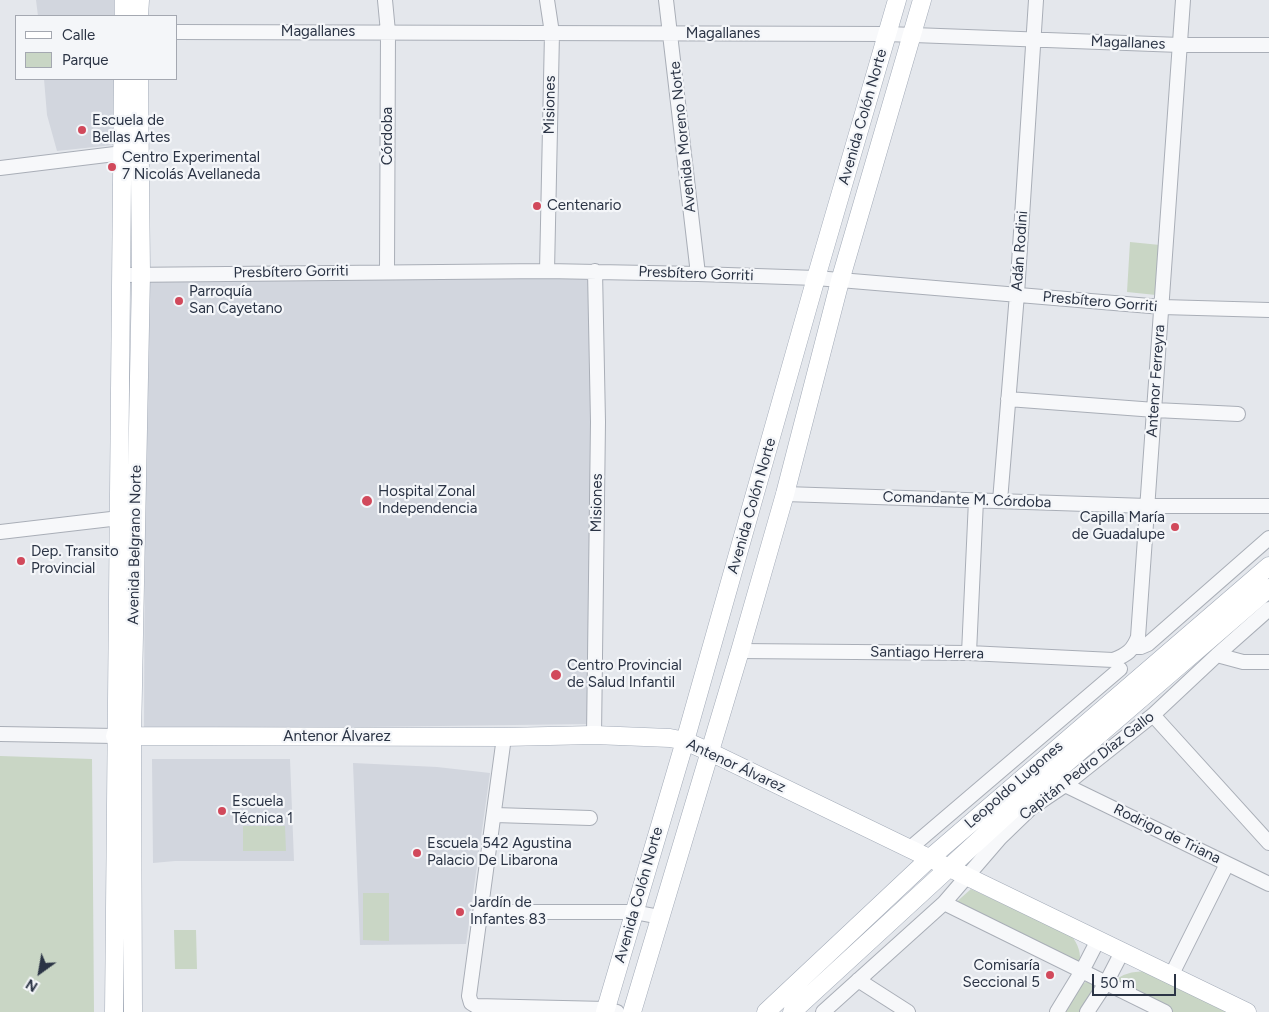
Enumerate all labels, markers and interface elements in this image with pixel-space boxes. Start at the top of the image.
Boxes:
legend [15,15,178,80]
street label: Magallanes [281,23,355,41]
street label: Magallanes [686,25,760,43]
text: Calle [62,26,95,44]
street label: Magallanes [1090,33,1166,53]
street label: Avenida Colón Norte [835,47,891,187]
text: Parque [62,51,109,69]
street label: Avenida Moreno Norte [666,60,700,214]
street label: Misiones [540,75,560,135]
street label: Córdoba [379,107,397,165]
place label: Escuela de Bellas Artes [92,112,170,147]
marker: Escuela de Bellas Artes [76,124,88,136]
place label: Centro Experimental 7 Nicolás Avellaneda [122,149,260,184]
marker: Centro Experimental 7 Nicolás Avellaneda [106,161,118,173]
place label: Centenario [547,197,621,215]
marker: Centenario [531,200,543,212]
street label: Adán Rodini [1008,210,1032,292]
street label: Presbítero Gorriti [233,262,349,282]
street label: Presbítero Gorriti [638,263,754,285]
place label: Parroquía San Cayetano [189,283,283,318]
street label: Presbítero Gorriti [1042,288,1158,316]
marker: Parroquía San Cayetano [173,295,185,307]
street label: Antenor Ferreyra [1143,324,1169,438]
street label: Avenida Colón Norte [724,436,780,576]
street label: Avenida Belgrano Norte [125,465,145,625]
street label: Misiones [587,473,607,533]
place label: Hospital Zonal Independencia [378,483,477,518]
street label: Comandante M. Córdoba [882,488,1052,512]
marker: Hospital Zonal Independencia [360,494,374,508]
place label: Capilla María de Guadalupe [1072,509,1165,544]
marker: Capilla María de Guadalupe [1169,521,1181,533]
place label: Dep. Transito Provincial [31,543,119,578]
marker: Dep. Transito Provincial [15,555,27,567]
street label: Santiago Herrera [870,643,984,663]
place label: Centro Provincial de Salud Infantil [567,657,682,692]
marker: Centro Provincial de Salud Infantil [549,668,563,682]
street label: Capitán Pedro Díaz Gallo [1016,708,1158,824]
street label: Antenor Álvarez [283,728,391,746]
street label: Antenor Álvarez [683,735,789,797]
street label: Leopoldo Lugones [961,738,1067,832]
place label: Escuela Técnica 1 [232,793,293,828]
street label: Rodrigo de Triana [1110,800,1224,868]
marker: Escuela Técnica 1 [216,805,228,817]
street label: Avenida Colón Norte [611,825,667,965]
place label: Escuela 542 Agustina Palacio De Libarona [427,835,572,870]
marker: Escuela 542 Agustina Palacio De Libarona [411,847,423,859]
place label: Jardín de Infantes 83 [470,894,546,929]
marker: Jardín de Infantes 83 [454,906,466,918]
north arrow [15,947,65,997]
place label: Comisaría Seccional 5 [963,957,1040,992]
scale bar [1094,964,1178,996]
marker: Comisaría Seccional 5 [1044,969,1056,981]
text: 50 m [1100,974,1135,992]
text: N [23,975,41,995]

